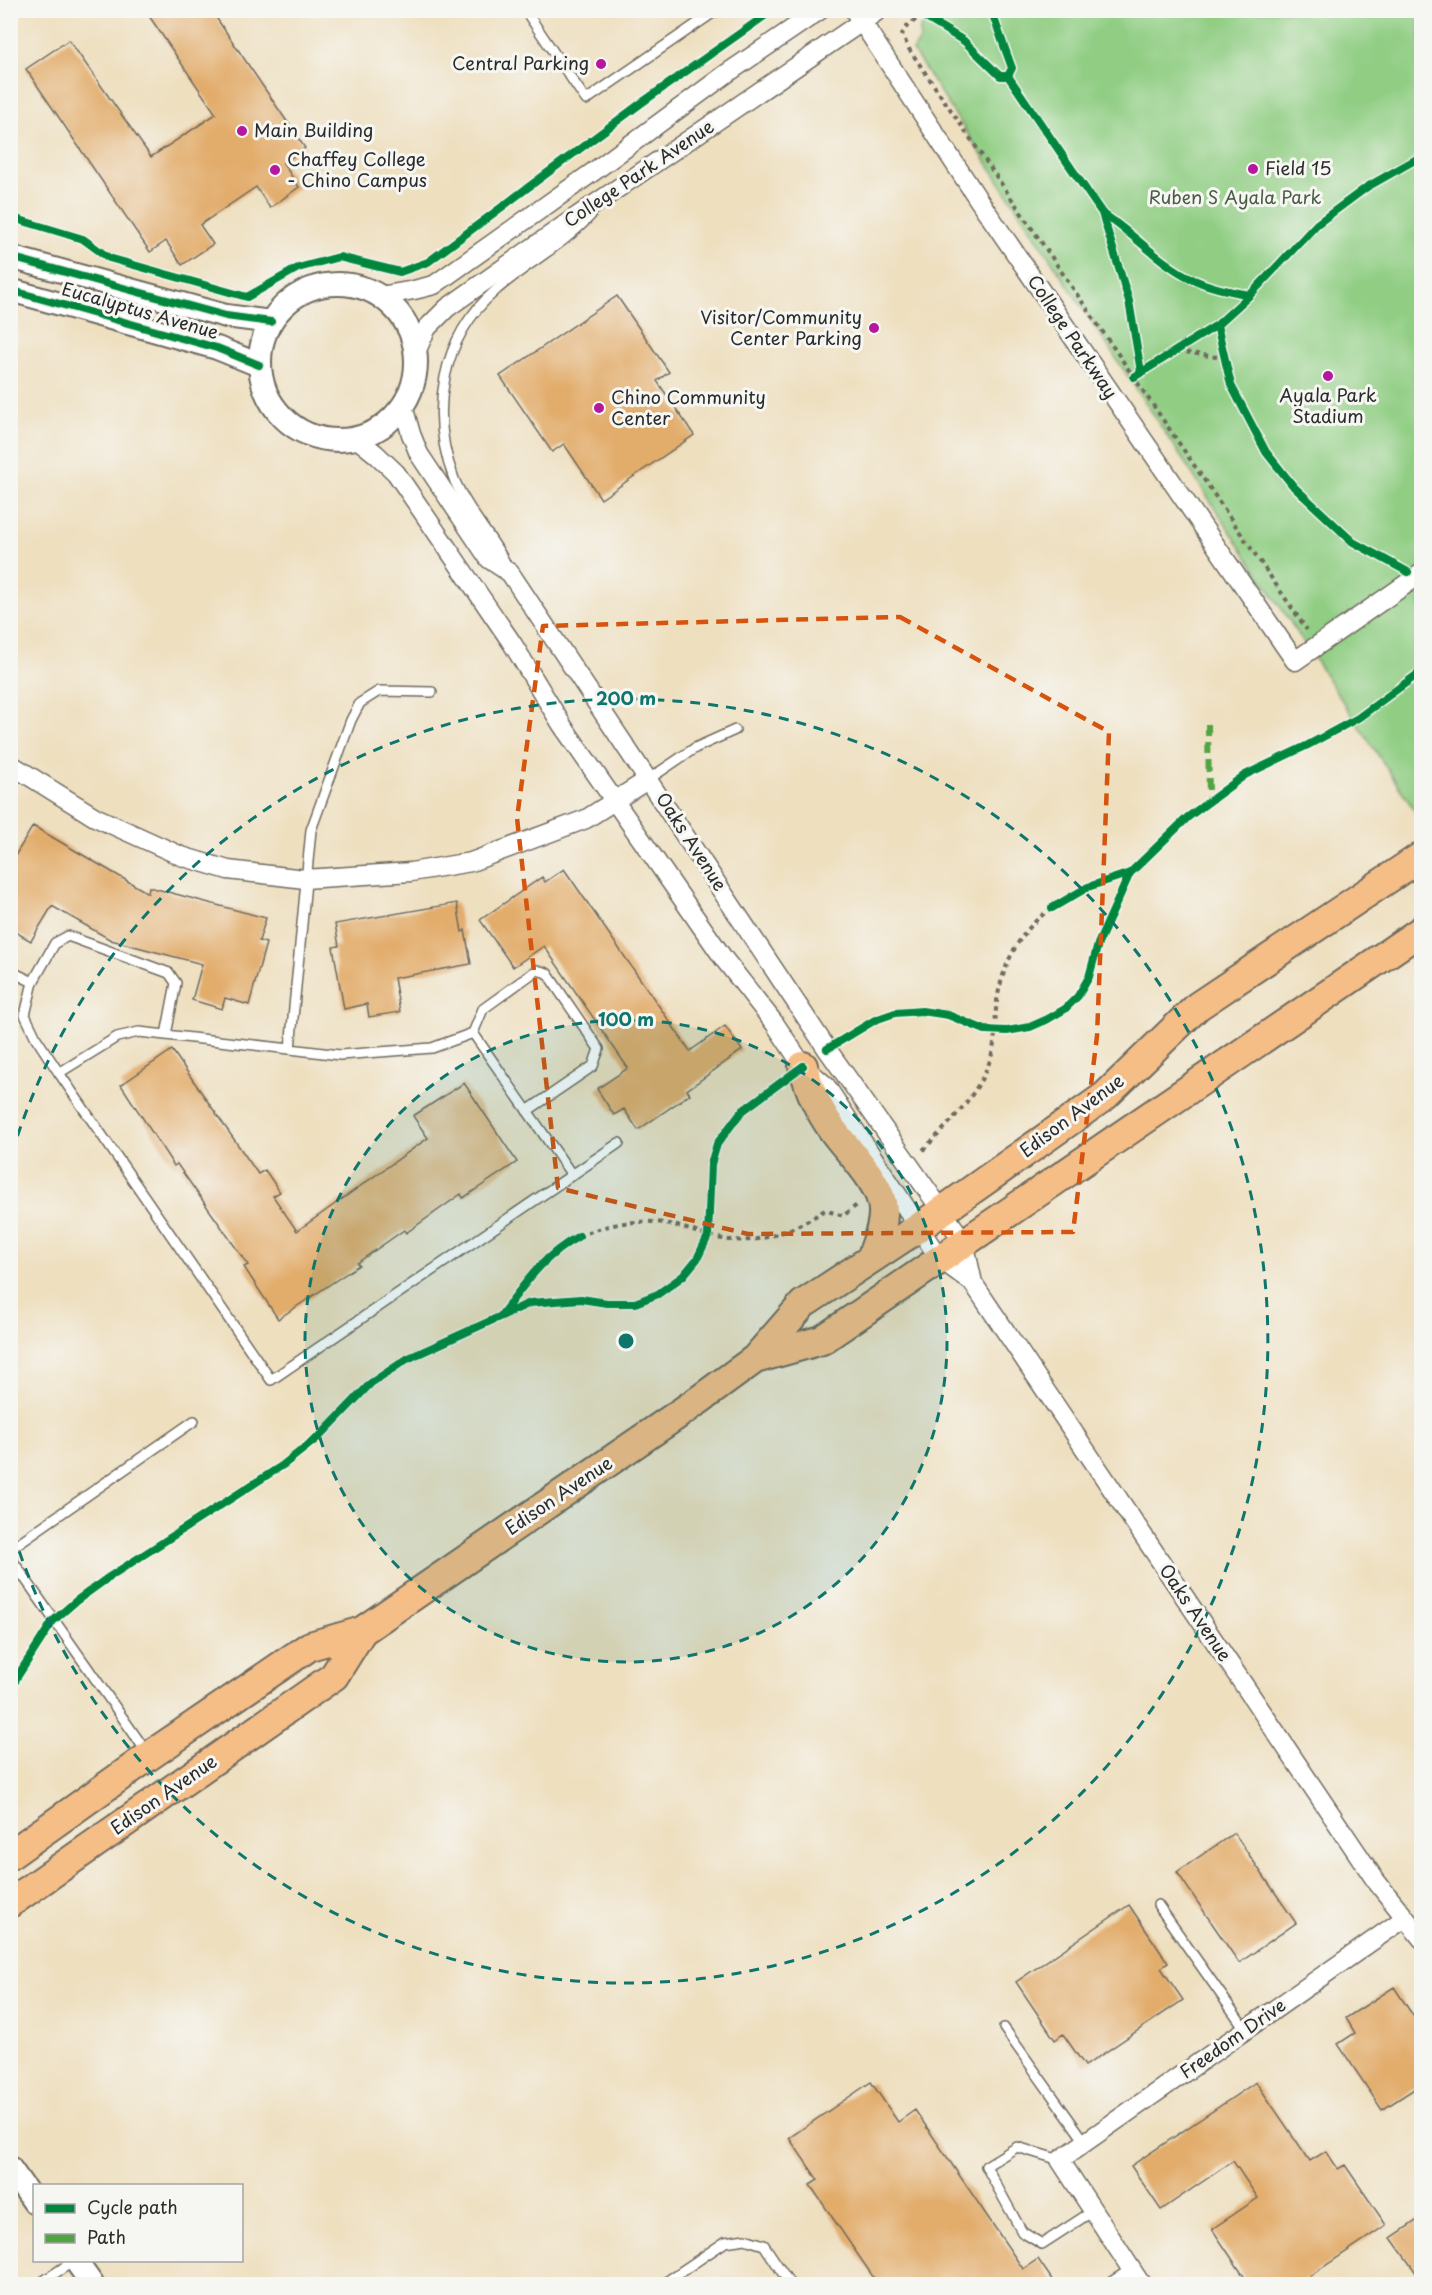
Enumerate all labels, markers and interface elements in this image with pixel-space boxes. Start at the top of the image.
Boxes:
place label: Central Parking [452,49,589,76]
marker: Central Parking [594,57,608,71]
street label: College Park Avenue [558,112,719,233]
place label: Main Building [254,116,373,143]
marker: Main Building [235,124,249,138]
place label: Chaffey College - Chino Campus [287,145,427,193]
place label: Field 15 [1265,154,1332,181]
marker: Field 15 [1246,162,1260,176]
marker: Chaffey College - Chino Campus [268,163,282,177]
park label: Ruben S Ayala Park [1149,183,1321,210]
street label: College Parkway [1022,269,1125,403]
street label: Eucalyptus Avenue [59,274,222,345]
place label: Visitor/Community Center Parking [700,303,862,351]
marker: Visitor/Community Center Parking [867,321,881,335]
marker: Ayala Park Stadium [1321,369,1335,383]
place label: Ayala Park Stadium [1279,381,1377,429]
place label: Chino Community Center [611,383,766,431]
marker: Chino Community Center [592,401,606,415]
text: 200 m [596,684,656,711]
street label: Oaks Avenue [650,787,734,896]
text: 100 m [598,1005,654,1032]
street label: Edison Avenue [1013,1067,1129,1163]
centre of rings [616,1331,636,1351]
street label: Edison Avenue [499,1449,617,1541]
street label: Oaks Avenue [1154,1558,1239,1667]
street label: Edison Avenue [104,1747,222,1840]
street label: Freedom Drive [1174,1991,1291,2084]
legend [33,2184,243,2262]
text: Cycle path [87,2193,178,2220]
text: Path [87,2223,126,2250]

